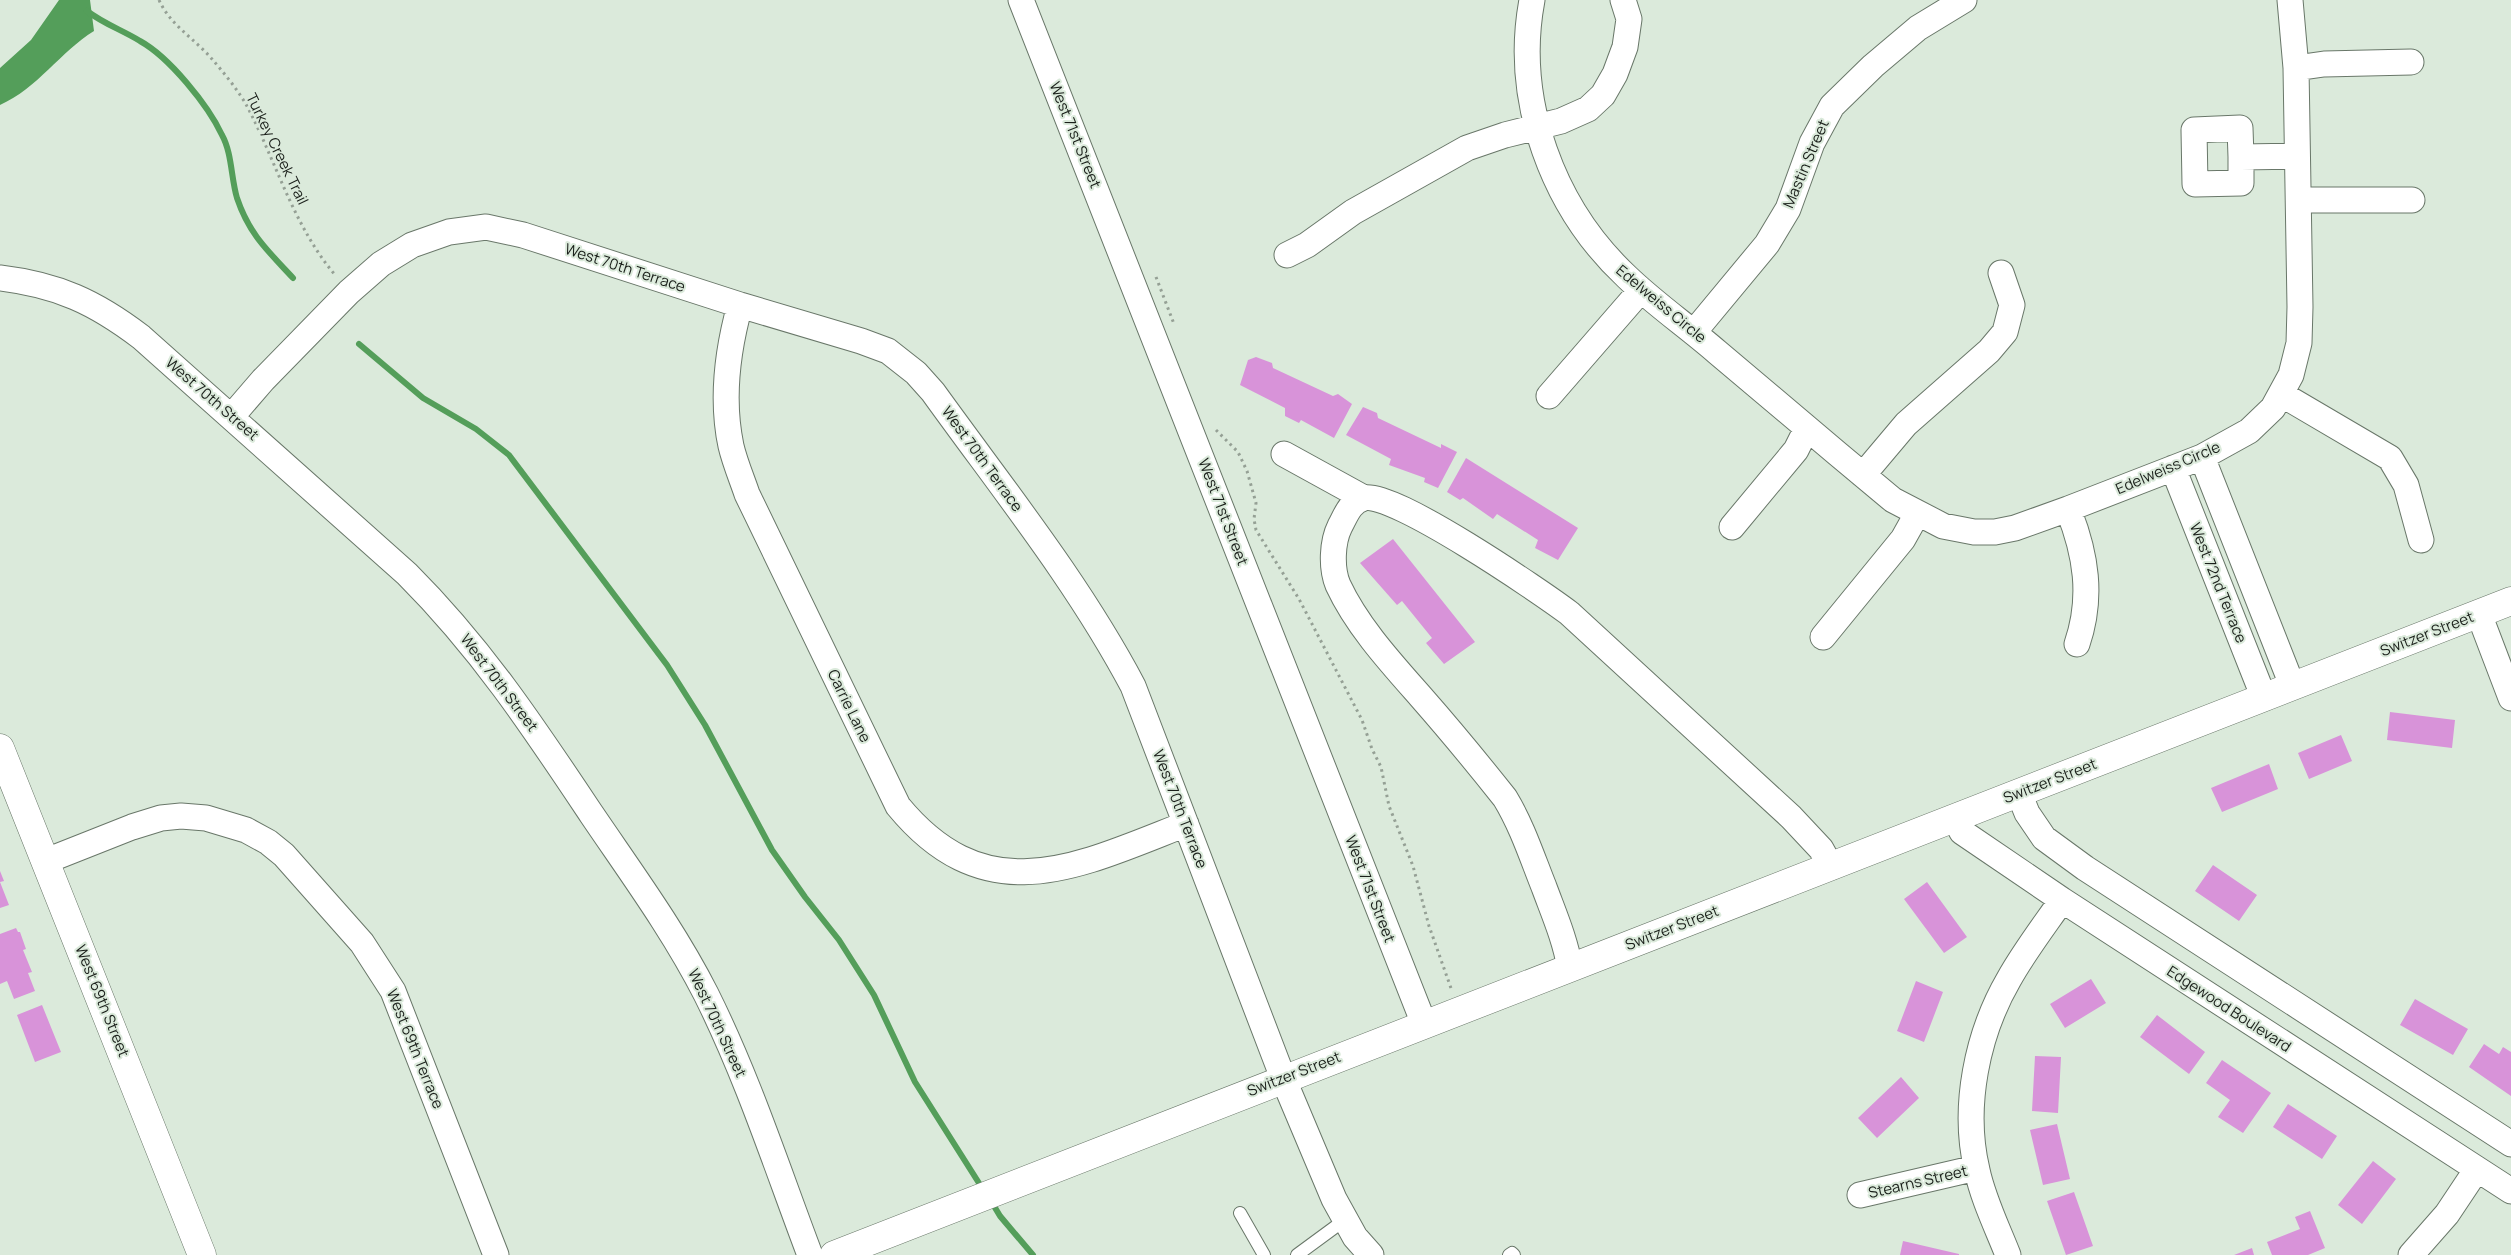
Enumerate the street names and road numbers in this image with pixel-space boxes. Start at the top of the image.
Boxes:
street label: West 71st Street [1045,78,1106,191]
street label: Turkey Creek Trail [241,89,314,208]
street label: Mastin Street [1777,116,1834,211]
street label: West 70th Terrace [562,238,688,297]
street label: Edelweiss Circle [1612,260,1711,348]
street label: West 70th Street [161,352,264,445]
street label: West 70th Terrace [937,402,1028,516]
street label: Edelweiss Circle [2112,436,2224,499]
street label: West 71st Street [1193,455,1254,568]
street label: West 72nd Terrace [2185,520,2252,646]
street label: Switzer Street [2377,606,2477,661]
street label: West 70th Street [456,629,543,736]
street label: Carrie Lane [823,666,876,746]
street label: West 70th Terrace [1148,746,1213,871]
street label: Switzer Street [2000,753,2100,808]
street label: West 71st Street [1340,832,1401,945]
street label: Switzer Street [1622,900,1722,955]
street label: West 69th Street [70,942,135,1060]
street label: Edgewood Boulevard [2163,960,2295,1057]
street label: West 70th Street [683,965,752,1080]
street label: West 69th Terrace [382,986,449,1112]
street label: Switzer Street [1244,1046,1344,1101]
street label: Stearns Street [1866,1160,1970,1203]

